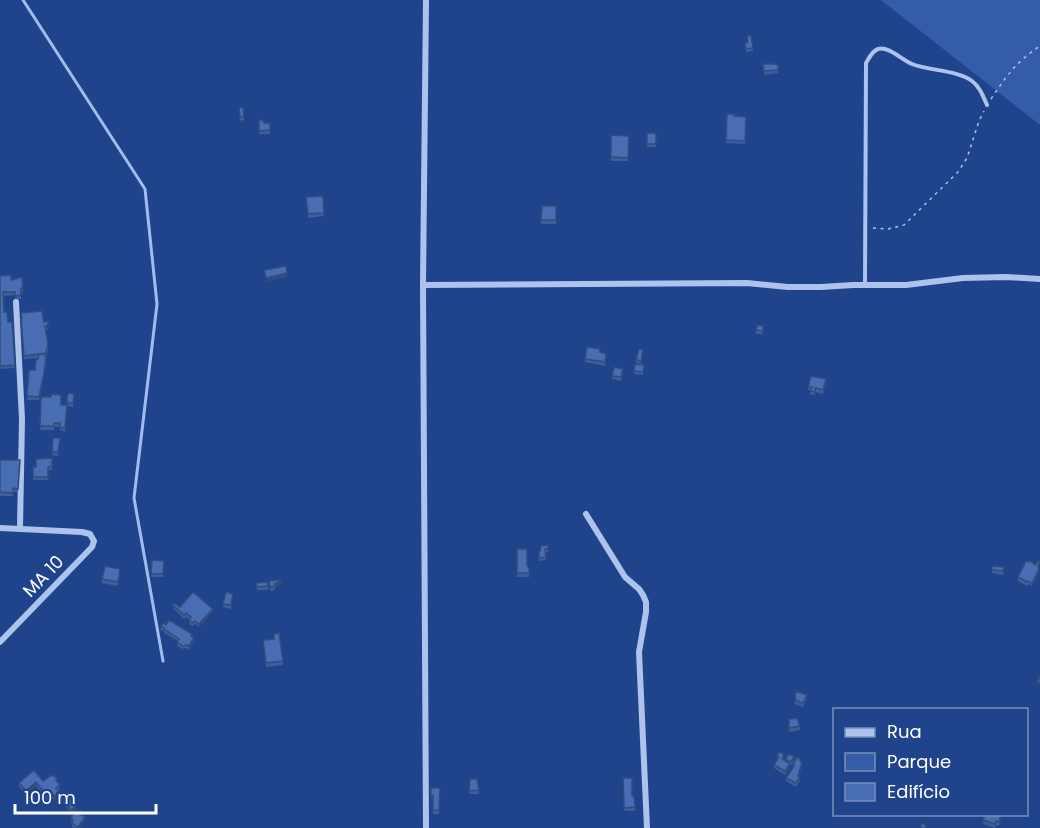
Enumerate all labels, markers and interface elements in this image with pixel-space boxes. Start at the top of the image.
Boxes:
street label: MA 10 [17,550,69,602]
legend [833,708,1028,816]
text: Rua [887,719,922,744]
text: Parque [887,749,951,774]
scale bar [15,777,156,815]
text: Edifício [887,779,950,804]
text: 100 m [24,785,76,810]

